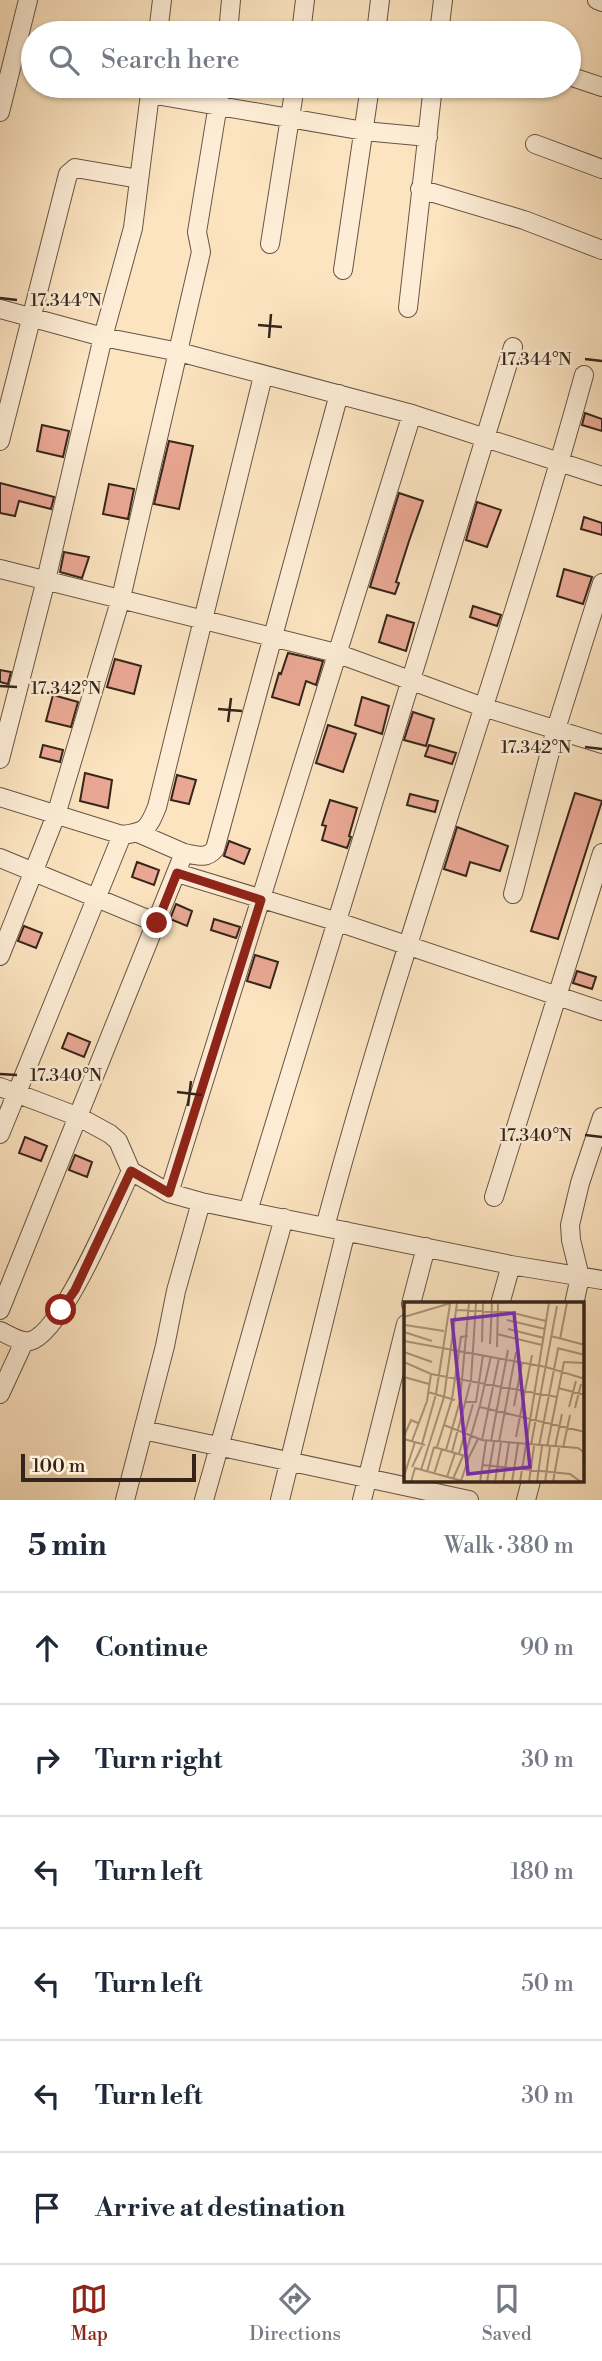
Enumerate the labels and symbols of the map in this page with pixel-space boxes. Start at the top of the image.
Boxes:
text: 17.344°N [30,289,102,312]
text: 17.344°N [500,348,572,371]
text: 17.342°N [31,677,102,700]
text: 17.342°N [501,736,572,759]
route end [141,907,172,938]
text: 17.340°N [30,1064,103,1087]
text: 17.340°N [500,1124,573,1147]
route start [45,1294,76,1325]
inset map [404,1302,584,1482]
scale bar [21,1451,196,1483]

